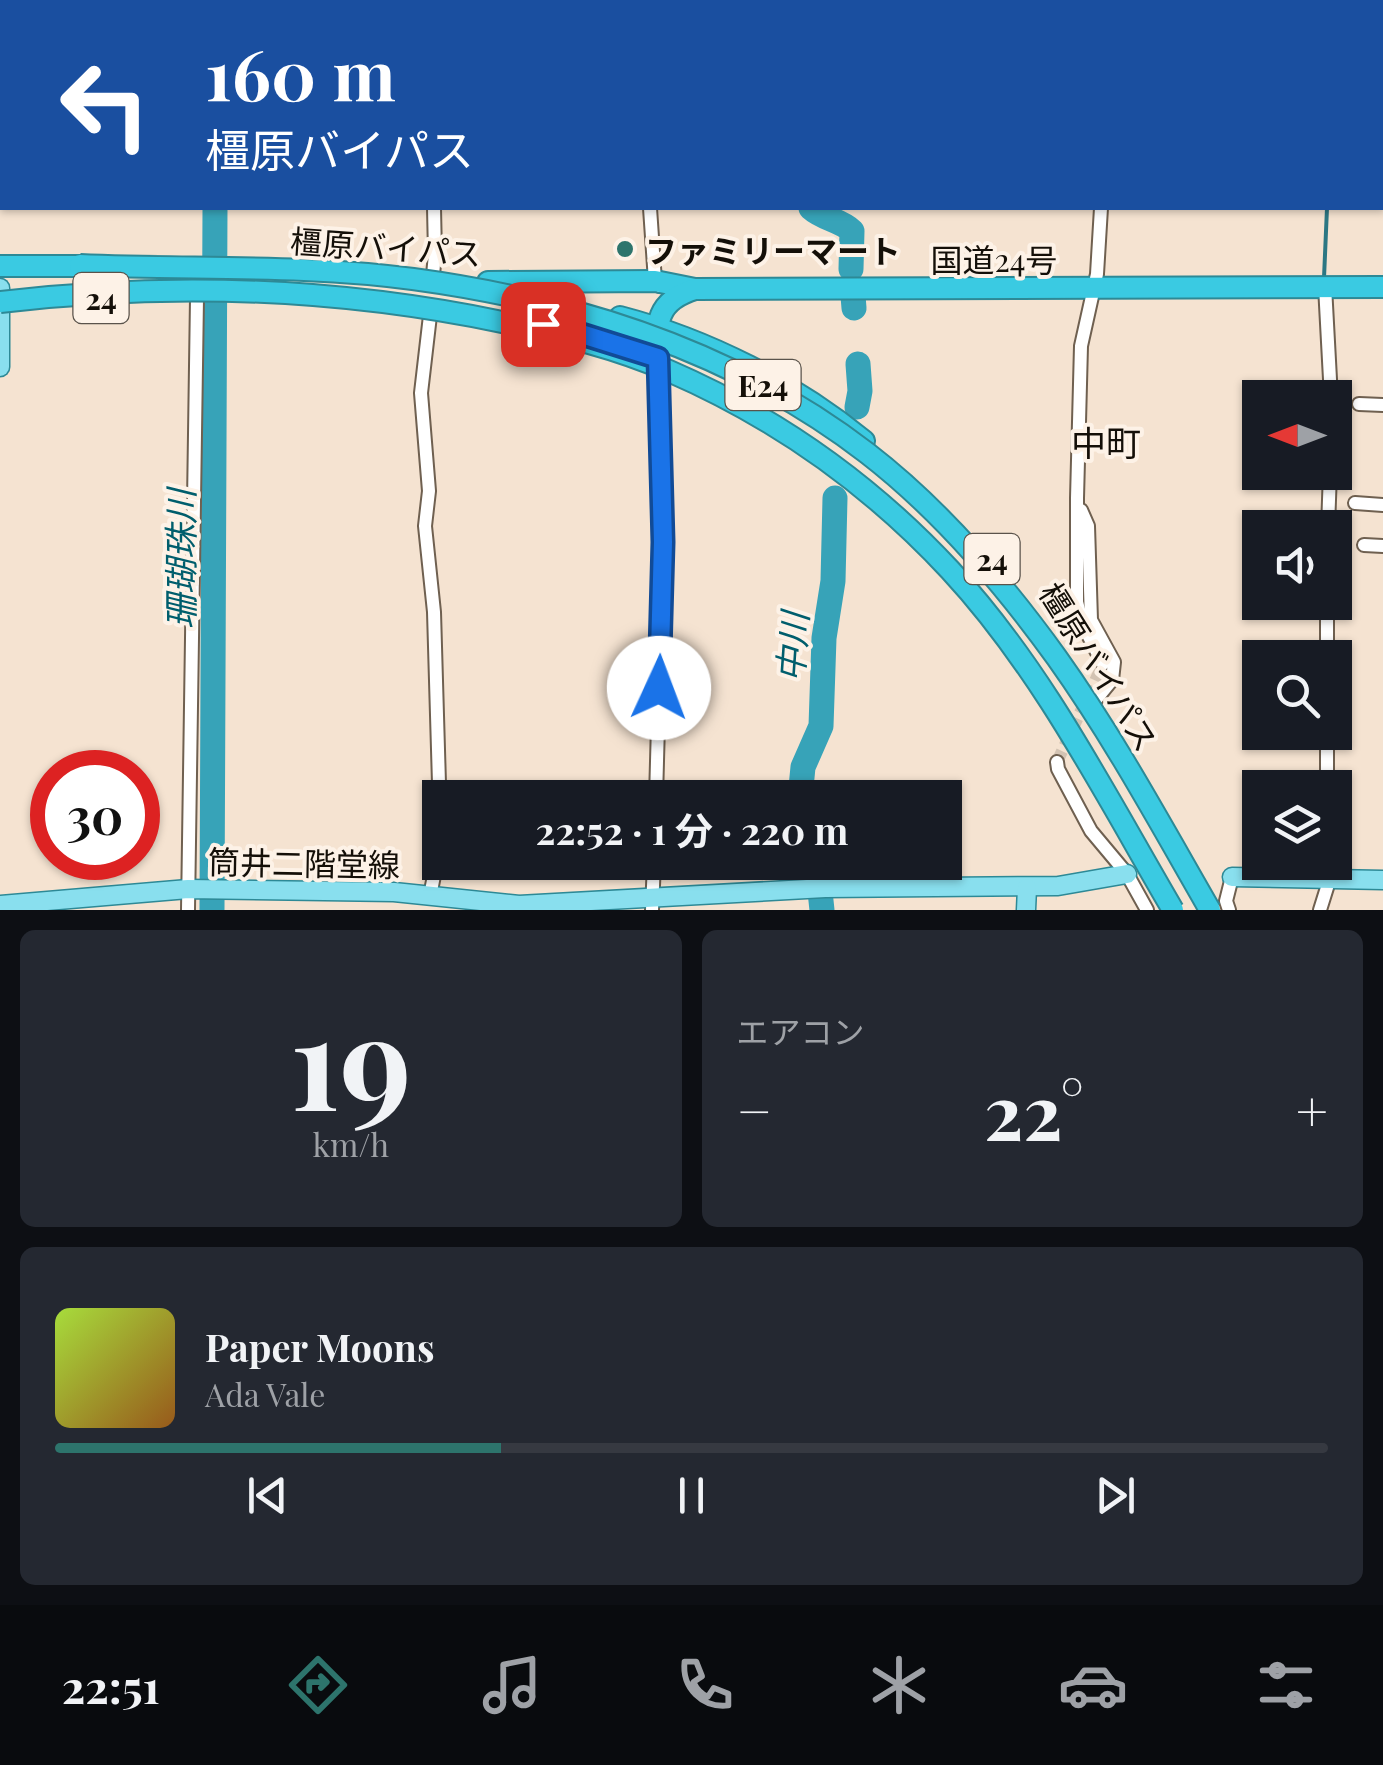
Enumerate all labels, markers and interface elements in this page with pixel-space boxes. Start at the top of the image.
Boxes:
text: 160 m [205,25,396,119]
icon: left [40,40,170,170]
text: 橿原バイパス [205,118,474,178]
street label: 橿原バイパス [289,218,483,274]
place label: ファミリーマート [645,228,901,271]
street label: 国道24号 [930,237,1058,280]
marker: ファミリーマート [614,238,636,260]
road number: 24 [74,273,128,323]
pin [501,282,586,367]
icon: arrive [516,297,571,352]
road number: E24 [726,360,800,410]
north arrow [1242,380,1352,490]
map controls [1242,380,1352,880]
district label: 中町 [1071,418,1141,465]
water label: 珊瑚珠川 [156,485,203,629]
button: sound [1242,510,1352,620]
road number: 24 [964,534,1020,584]
street label: 橿原バイパス [1031,573,1169,759]
water label: 中川 [765,606,817,684]
position arrow [607,636,711,740]
button: search [1242,640,1352,750]
speed limit sign: 30 [30,750,160,880]
button: layers [1242,770,1352,880]
text: 22:52 · 1 分 · 220 m [536,804,848,855]
street label: 筒井二階堂線 [208,839,400,885]
text: 19 [290,970,412,1144]
text: エアコン [737,1009,865,1052]
text: 22° [984,1059,1084,1159]
text: − [737,1072,772,1146]
text: + [1296,1072,1328,1146]
text: km/h [312,1122,389,1165]
text: Paper Moons [205,1321,434,1372]
text: Ada Vale [205,1372,325,1415]
icon: previous [240,1468,295,1523]
icon: pause [664,1468,719,1523]
icon: next [1088,1468,1143,1523]
icon: directions [283,1650,353,1720]
icon: music [477,1650,547,1720]
icon: phone [670,1650,740,1720]
icon: climate [864,1650,934,1720]
icon: car [1058,1650,1128,1720]
icon: filters [1251,1650,1321,1720]
text: 22:51 [62,1655,160,1715]

